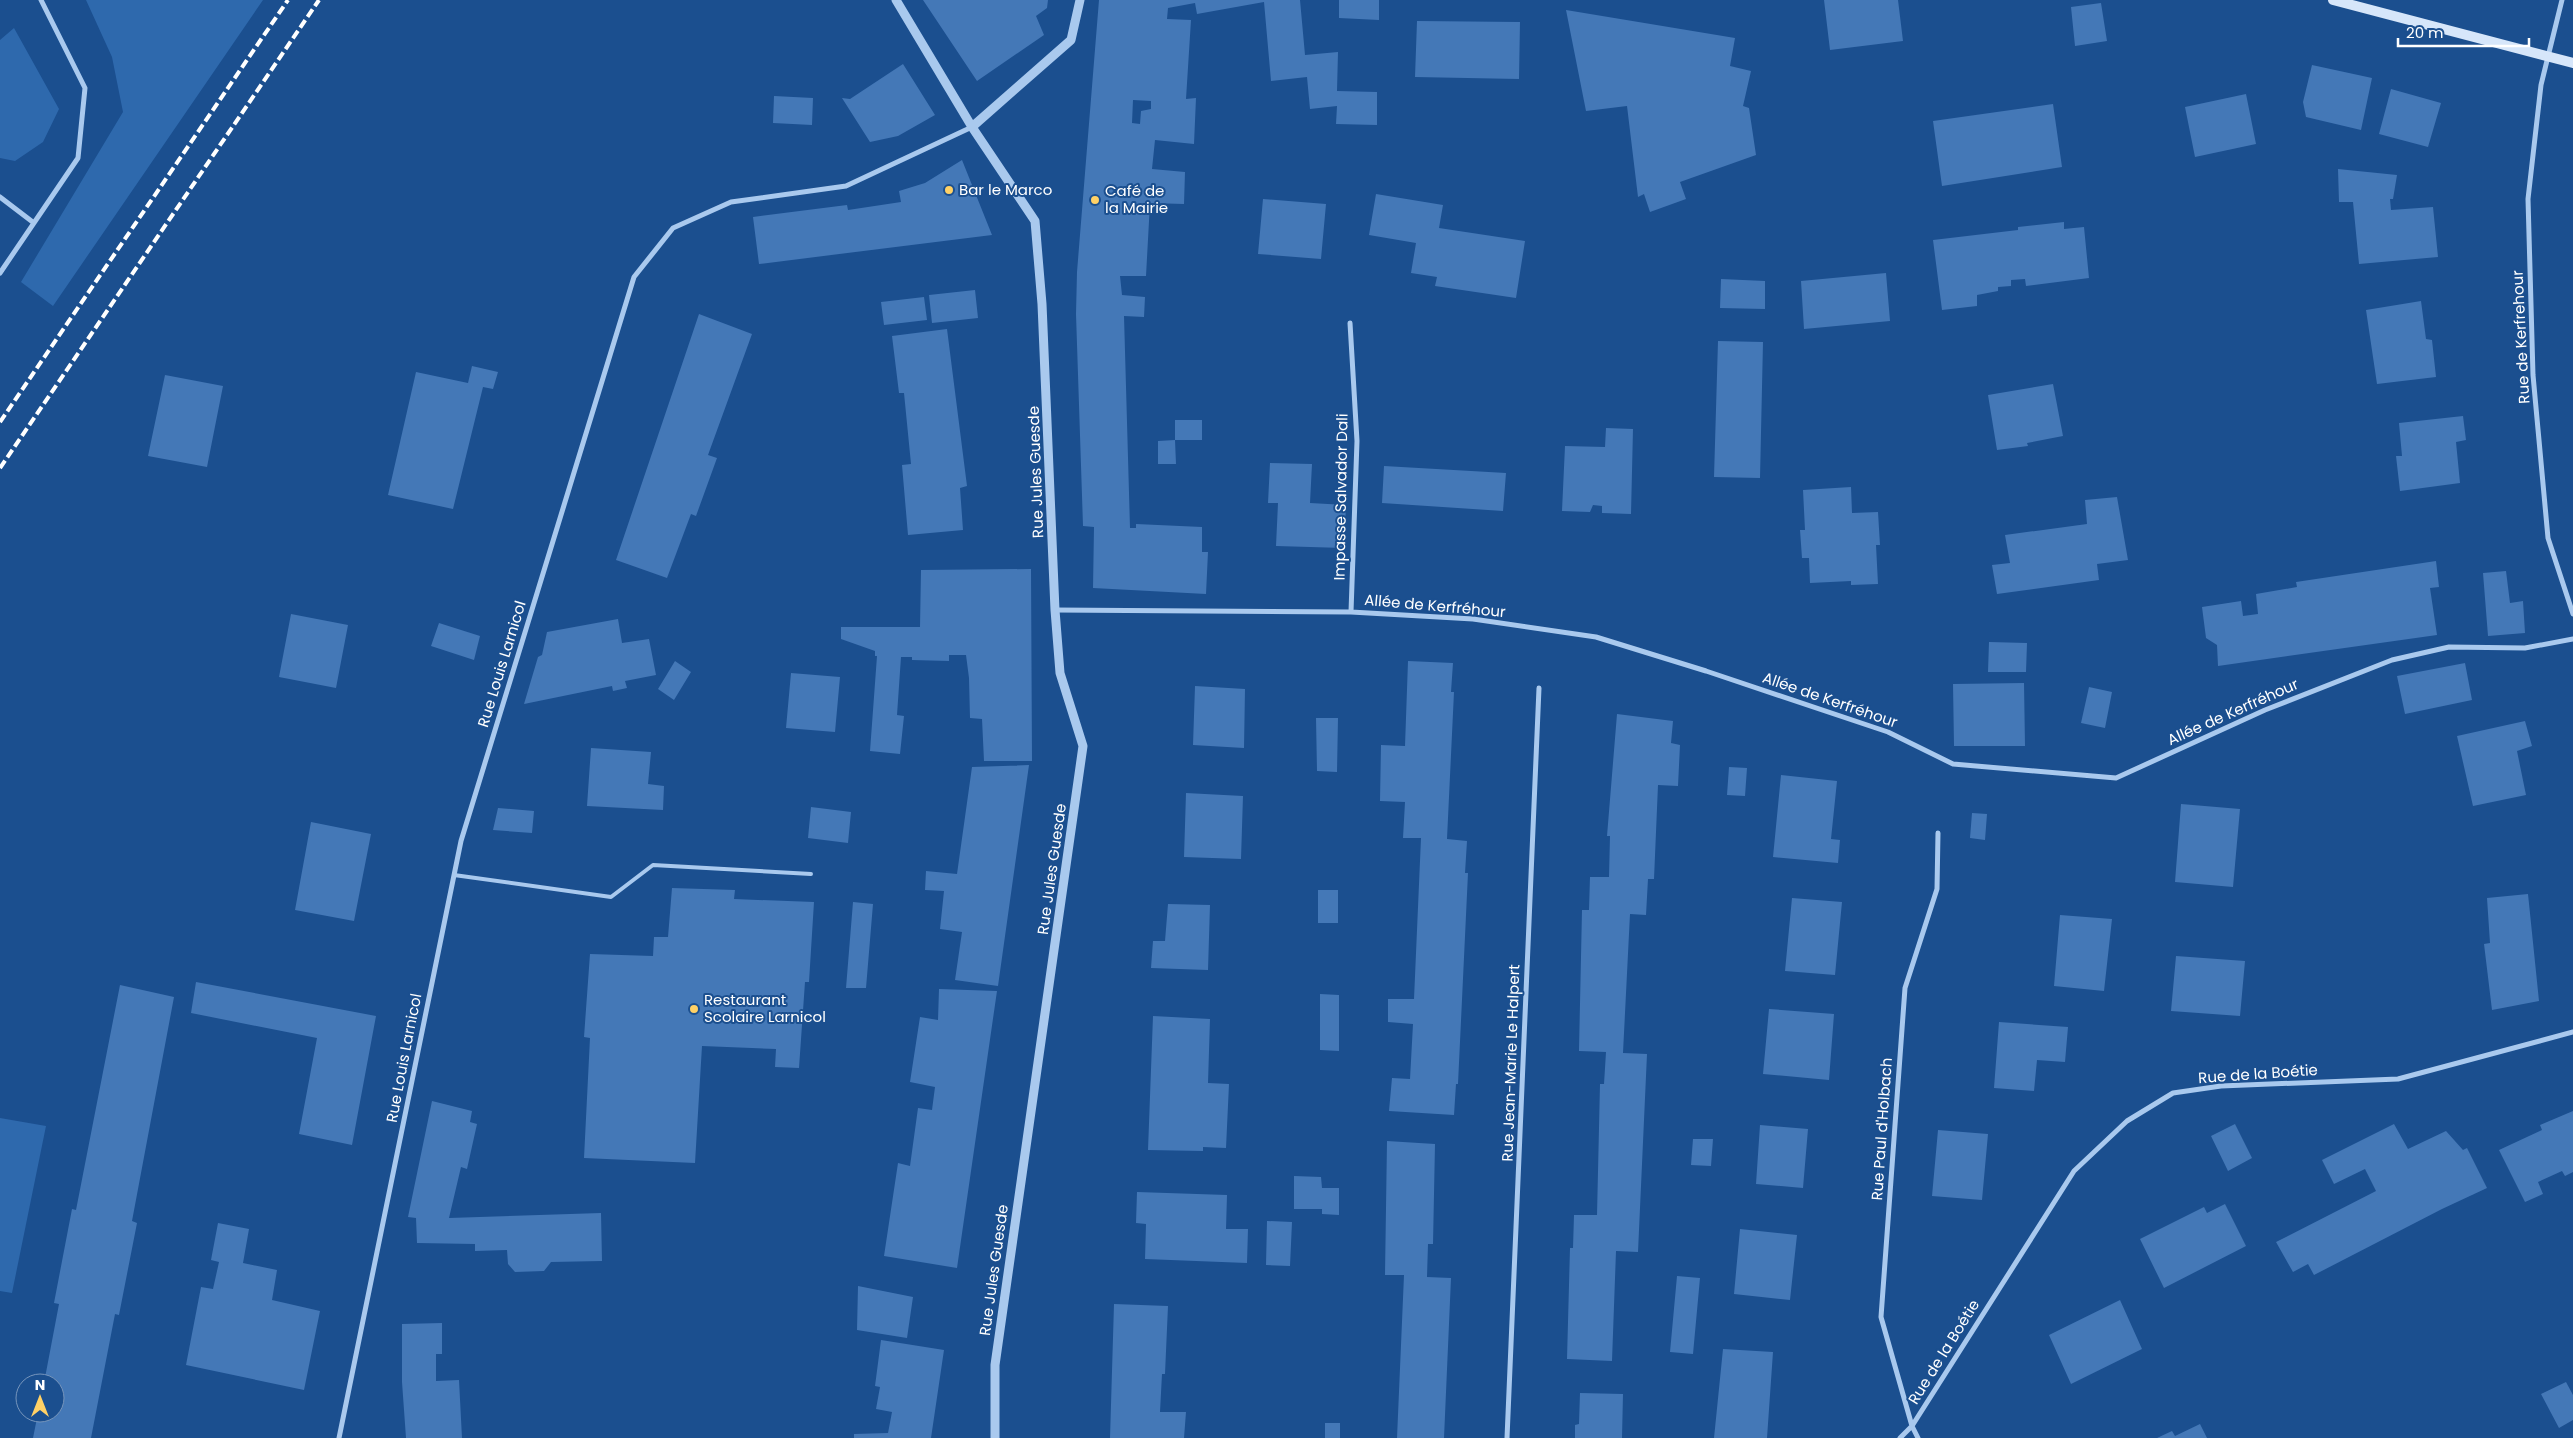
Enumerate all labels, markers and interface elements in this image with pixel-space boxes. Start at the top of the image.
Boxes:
scale bar [2398,15,2529,47]
text: 20 m [2406,22,2444,43]
place label: Bar le Marco [959,179,1052,200]
place label: Café de la Mairie [1105,180,1168,218]
marker: Bar le Marco [943,184,955,196]
marker: Café de la Mairie [1089,194,1101,206]
street label: Rue de Kerfrehour [2506,269,2534,404]
street label: Rue Jules Guesde [1023,406,1048,538]
street label: Impasse Salvador Dali [1329,413,1352,581]
street label: Allée de Kerfréhour [1364,589,1507,622]
street label: Rue Louis Larnicol [472,598,531,730]
street label: Allée de Kerfréhour [1760,667,1901,733]
street label: Allée de Kerfréhour [2164,673,2302,750]
street label: Rue Jules Guesde [1032,802,1071,936]
street label: Rue Jean-Marie Le Halpert [1497,964,1524,1162]
place label: Restaurant Scolaire Larnicol [704,989,826,1027]
street label: Rue Louis Larnicol [381,992,426,1124]
marker: Restaurant Scolaire Larnicol [688,1003,700,1015]
street label: Rue Paul d'Holbach [1866,1057,1897,1201]
street label: Rue de la Boétie [2197,1059,2318,1088]
street label: Rue Jules Guesde [974,1203,1013,1337]
street label: Rue de la Boétie [1903,1295,1984,1408]
north arrow [15,1373,65,1423]
text: N [35,1375,45,1395]

